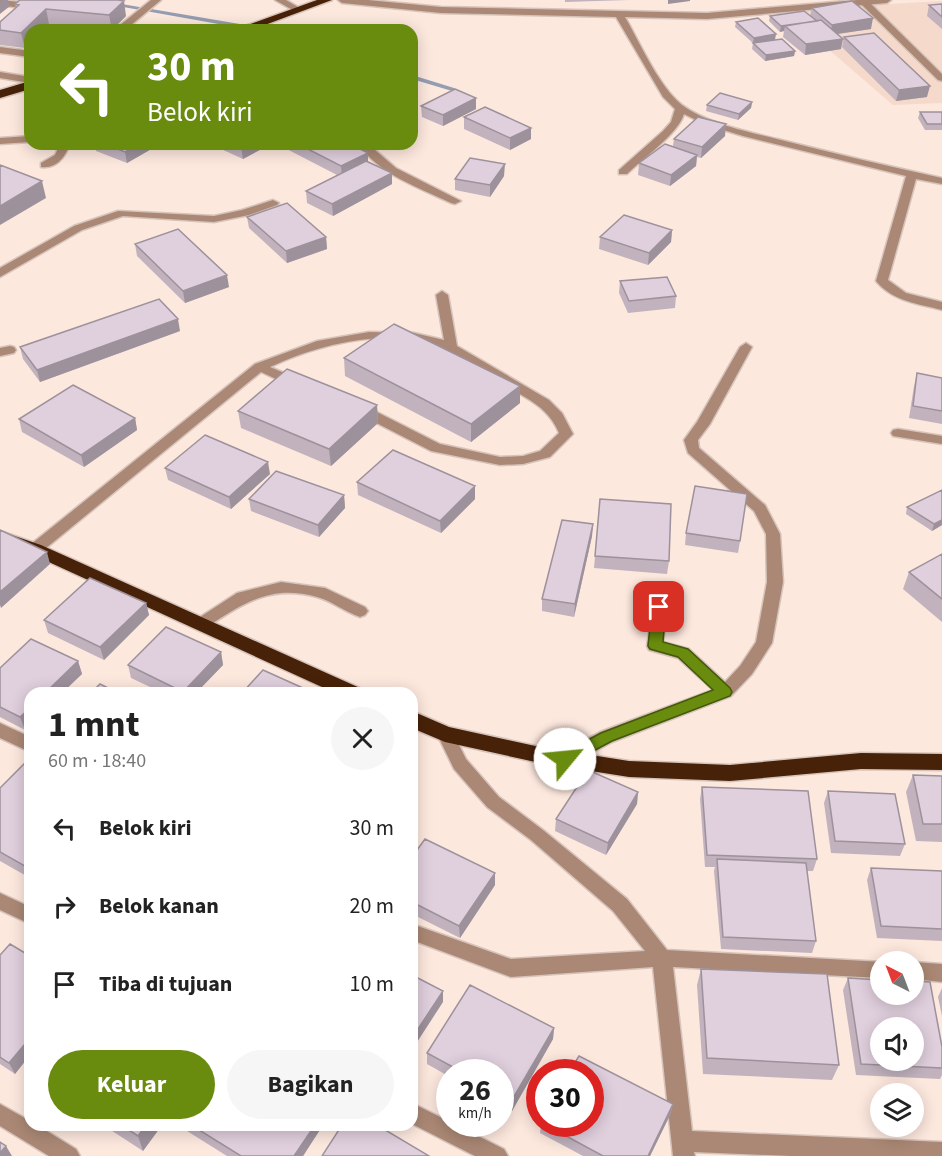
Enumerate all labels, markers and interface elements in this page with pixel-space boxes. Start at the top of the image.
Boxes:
text: 30 m [147,37,236,97]
icon: left [48,48,126,126]
text: Belok kiri [147,93,253,132]
pin [633,581,684,632]
icon: arrive [642,590,675,623]
text: 1 mnt [48,699,139,750]
button: close [331,707,394,770]
position arrow [533,727,597,791]
text: 60 m · 18:40 [48,747,146,775]
icon: left [48,812,81,845]
text: Belok kiri [99,812,192,844]
text: 30 m [349,812,394,844]
icon: right [48,890,81,923]
text: Belok kanan [99,890,219,922]
text: 20 m [349,890,394,922]
north arrow [870,951,924,1005]
map controls [870,951,924,1137]
icon: arrive [48,968,81,1001]
text: Tiba di tujuan [99,968,232,1000]
text: 10 m [349,968,394,1000]
button: sound [870,1017,924,1071]
button: Keluar [48,1050,215,1119]
button: Bagikan [227,1050,394,1119]
speed limit sign: 30 [526,1059,604,1137]
text: 26 [459,1069,491,1112]
button: layers [870,1083,924,1137]
text: km/h [458,1103,492,1124]

